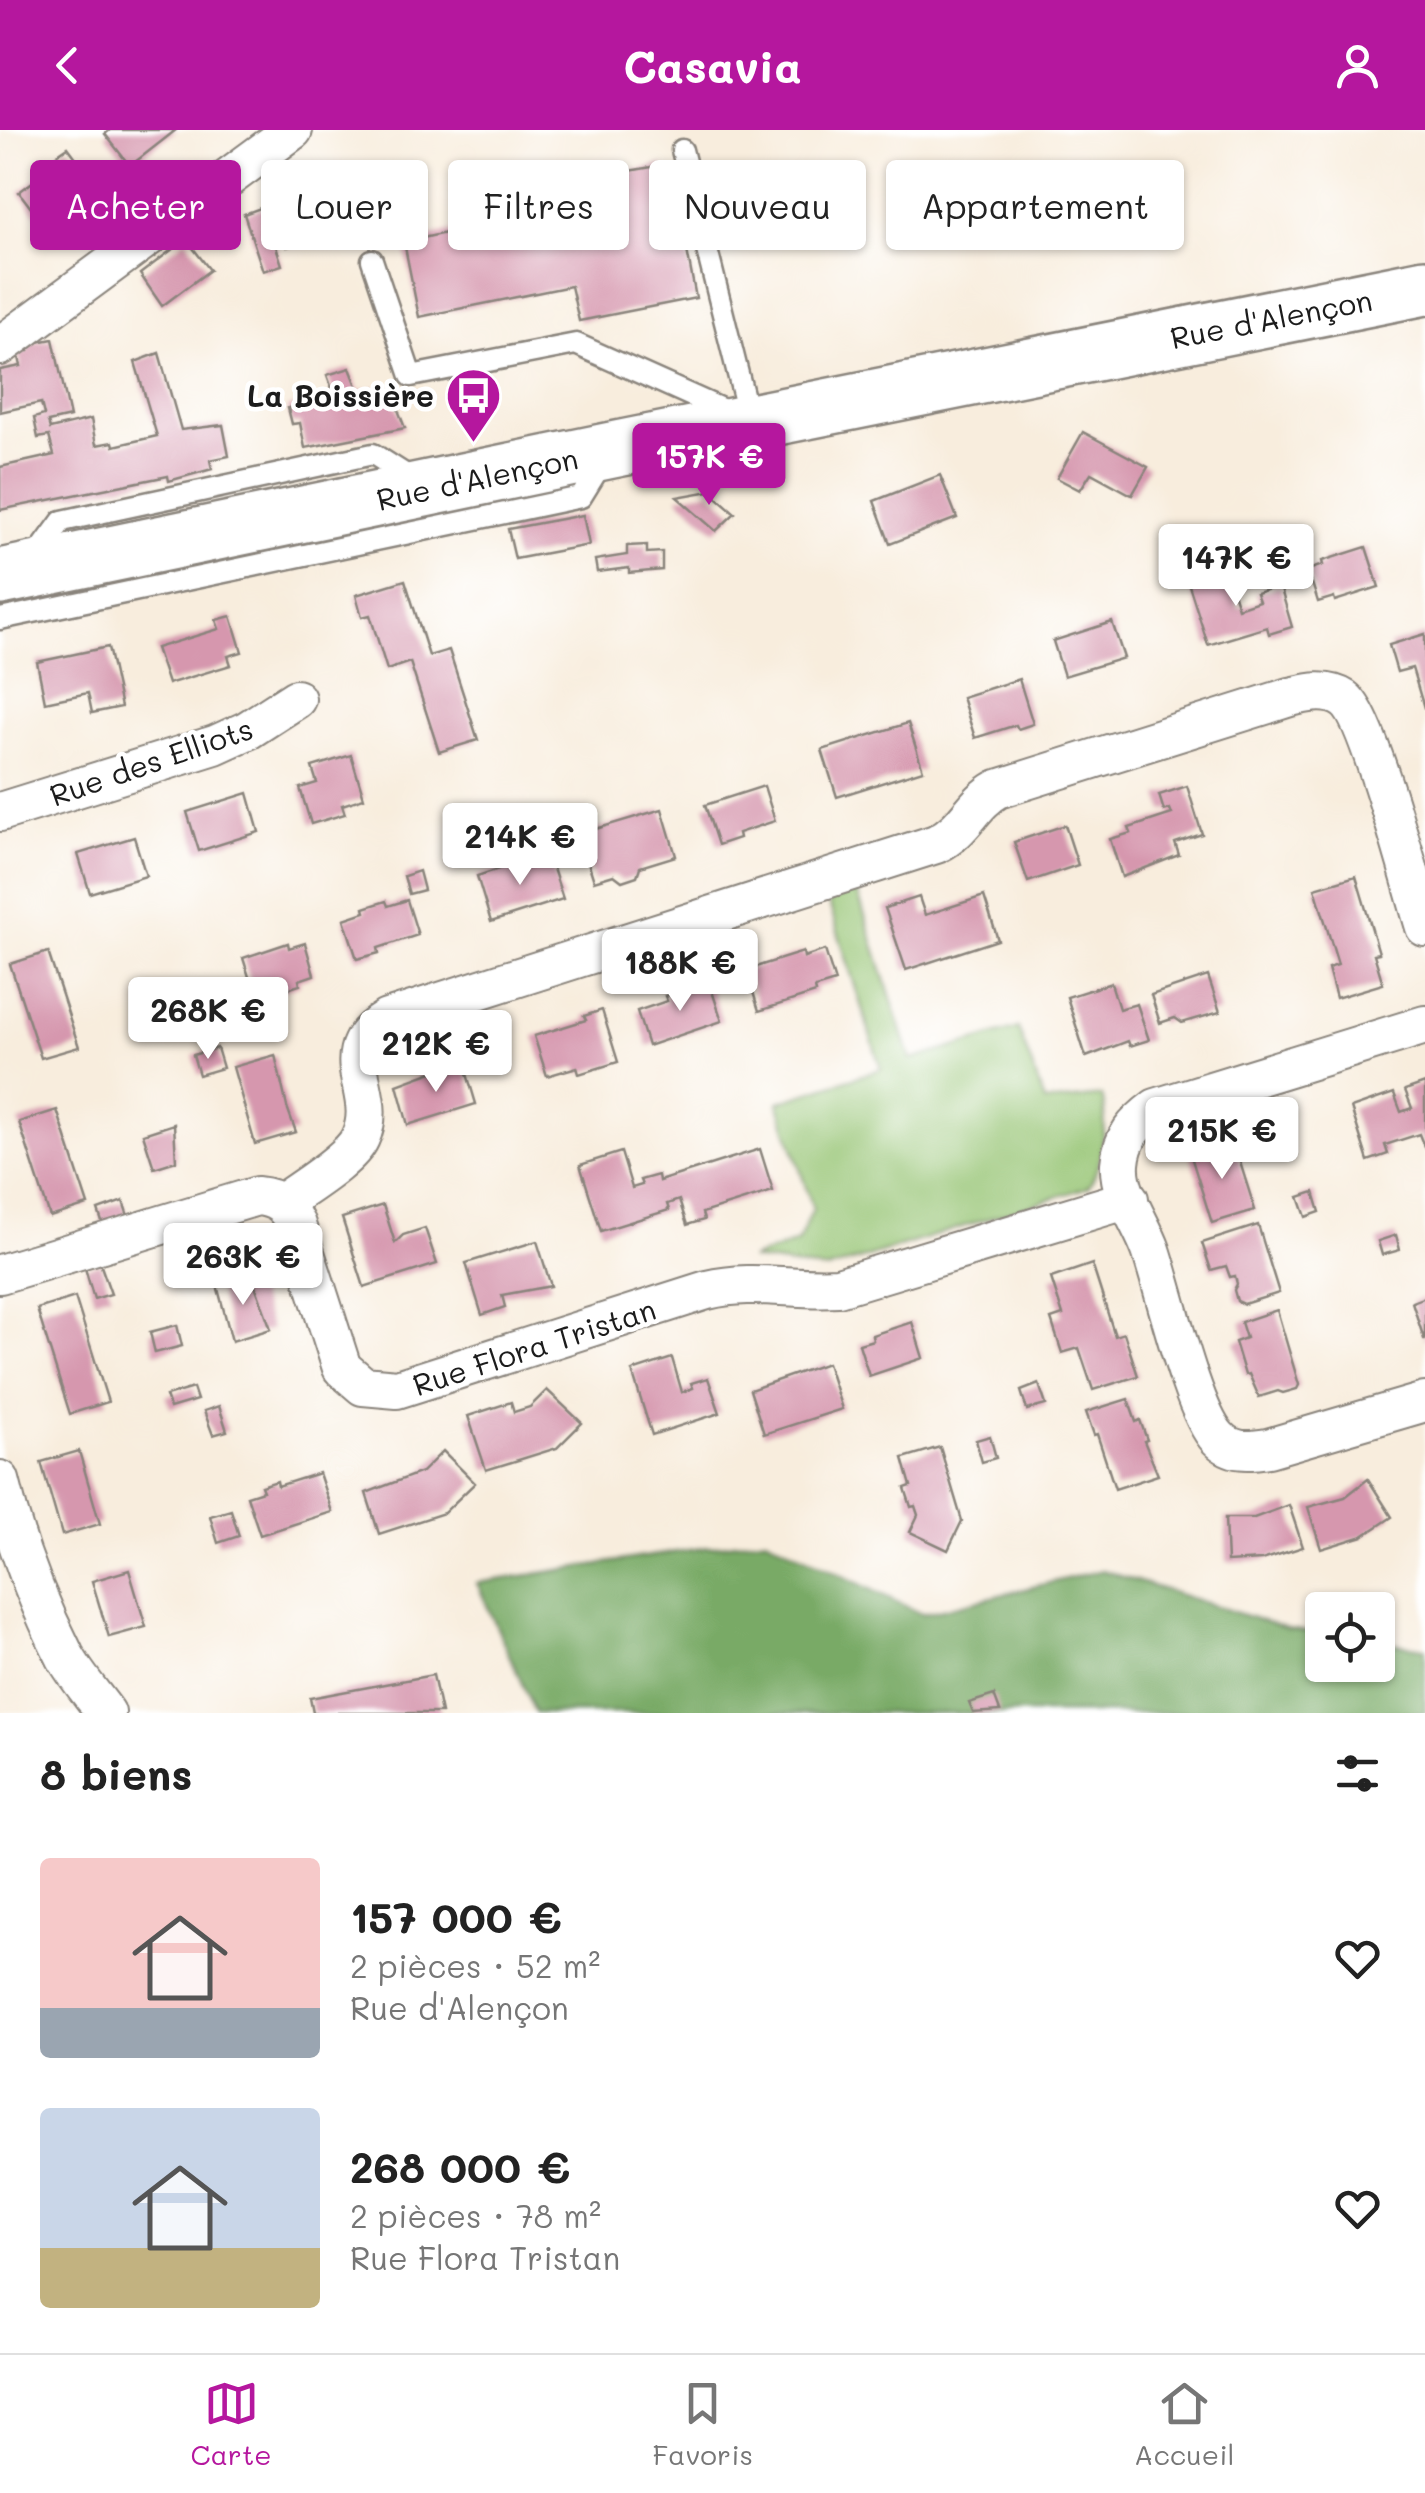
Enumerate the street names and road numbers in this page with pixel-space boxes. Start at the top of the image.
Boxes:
street label: Rue d'Alençon [1167,279,1375,357]
street label: Rue d'Alençon [373,437,581,519]
street label: Rue des Elliots [44,707,258,815]
street label: Rue Flora Tristan [407,1288,661,1404]

